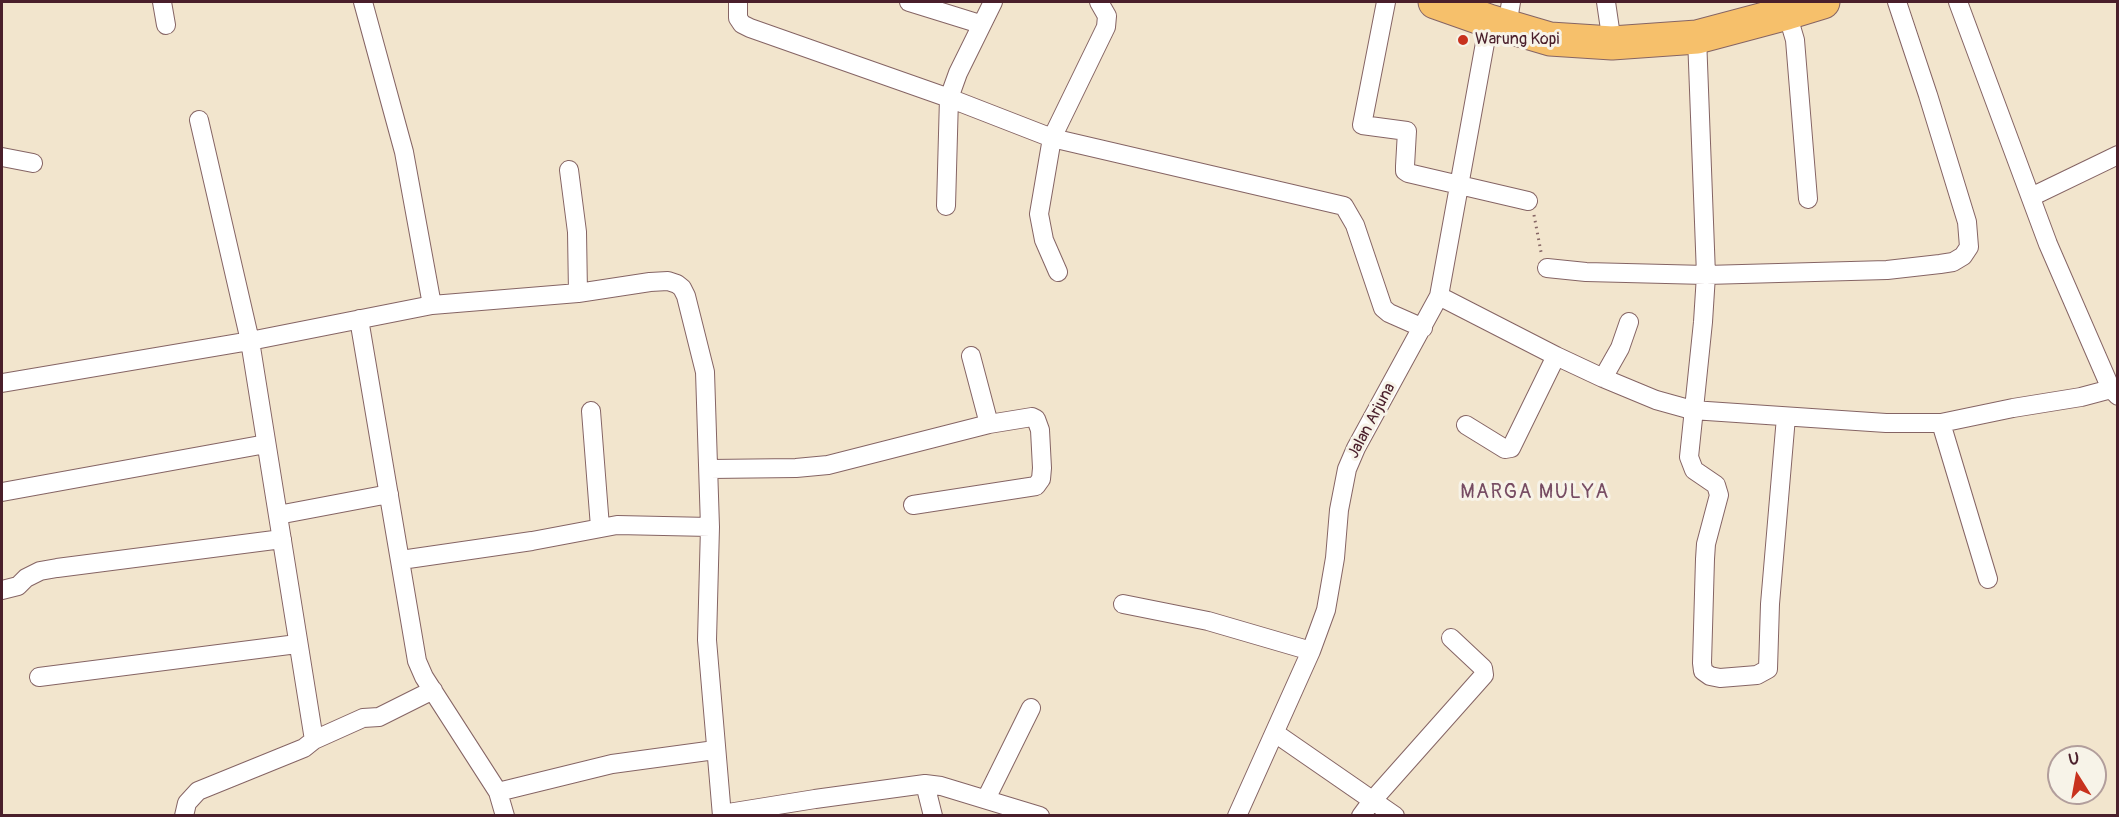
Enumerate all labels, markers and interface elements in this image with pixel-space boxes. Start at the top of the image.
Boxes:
place label: Warung Kopi [1475,30,1559,50]
marker: Warung Kopi [1456,33,1470,47]
street label: Jalan Arjuna [1344,380,1400,462]
district label: MARGA MULYA [1460,481,1610,505]
north arrow [2047,745,2107,805]
text: U [2067,748,2081,770]

